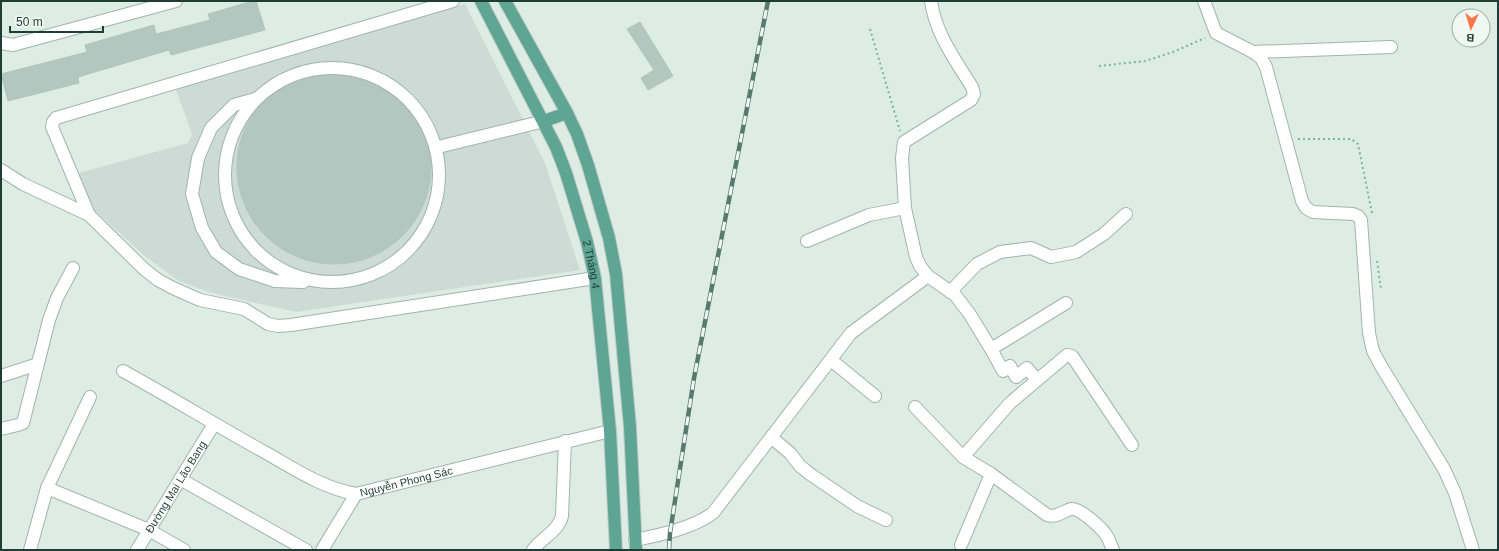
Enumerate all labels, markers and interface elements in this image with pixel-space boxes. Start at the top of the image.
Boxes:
scale bar [10,8,103,34]
north arrow [1451,8,1491,48]
text: 50 m [16,15,43,29]
text: B [1466,32,1475,44]
street label: 2 Tháng 4 [581,239,602,289]
street label: Đường Mai Lão Bang [143,439,208,535]
street label: Nguyễn Phong Sác [359,464,454,499]

